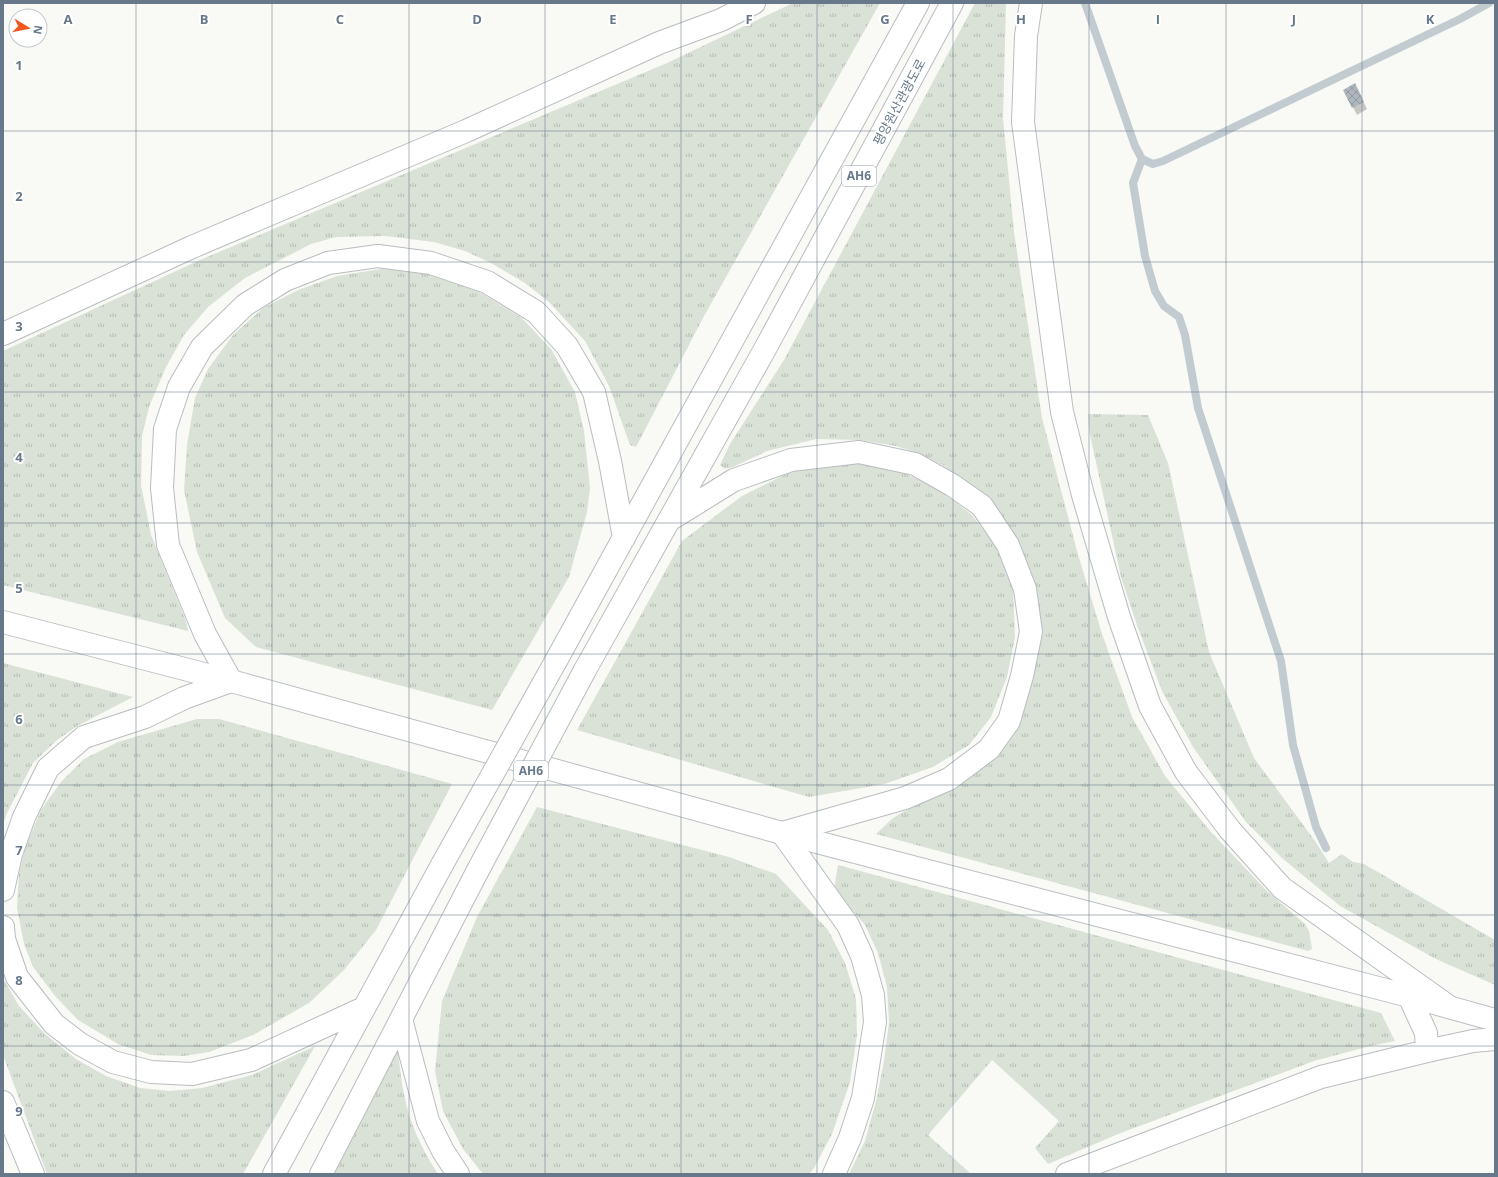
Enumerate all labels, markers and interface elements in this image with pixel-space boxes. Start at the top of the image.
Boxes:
north arrow [8,8,48,48]
text: A [64,10,73,28]
text: B [200,10,209,28]
text: C [336,10,344,28]
text: D [472,10,482,28]
text: E [609,10,617,28]
text: F [745,10,753,28]
text: G [880,10,890,28]
text: H [1016,10,1026,28]
text: I [1156,10,1160,28]
text: J [1291,10,1296,28]
text: K [1426,10,1435,28]
text: N [30,24,47,36]
text: 1 [15,56,23,74]
street label: 평양원산관광도로 [869,56,929,148]
road number: AH6 [842,166,876,186]
text: 2 [15,187,23,205]
text: 3 [15,317,23,335]
text: 4 [15,448,23,466]
text: 5 [15,579,23,597]
text: 6 [15,710,23,728]
road number: AH6 [514,761,548,781]
text: 7 [15,841,23,859]
text: 8 [15,971,23,989]
text: 9 [15,1102,23,1120]

